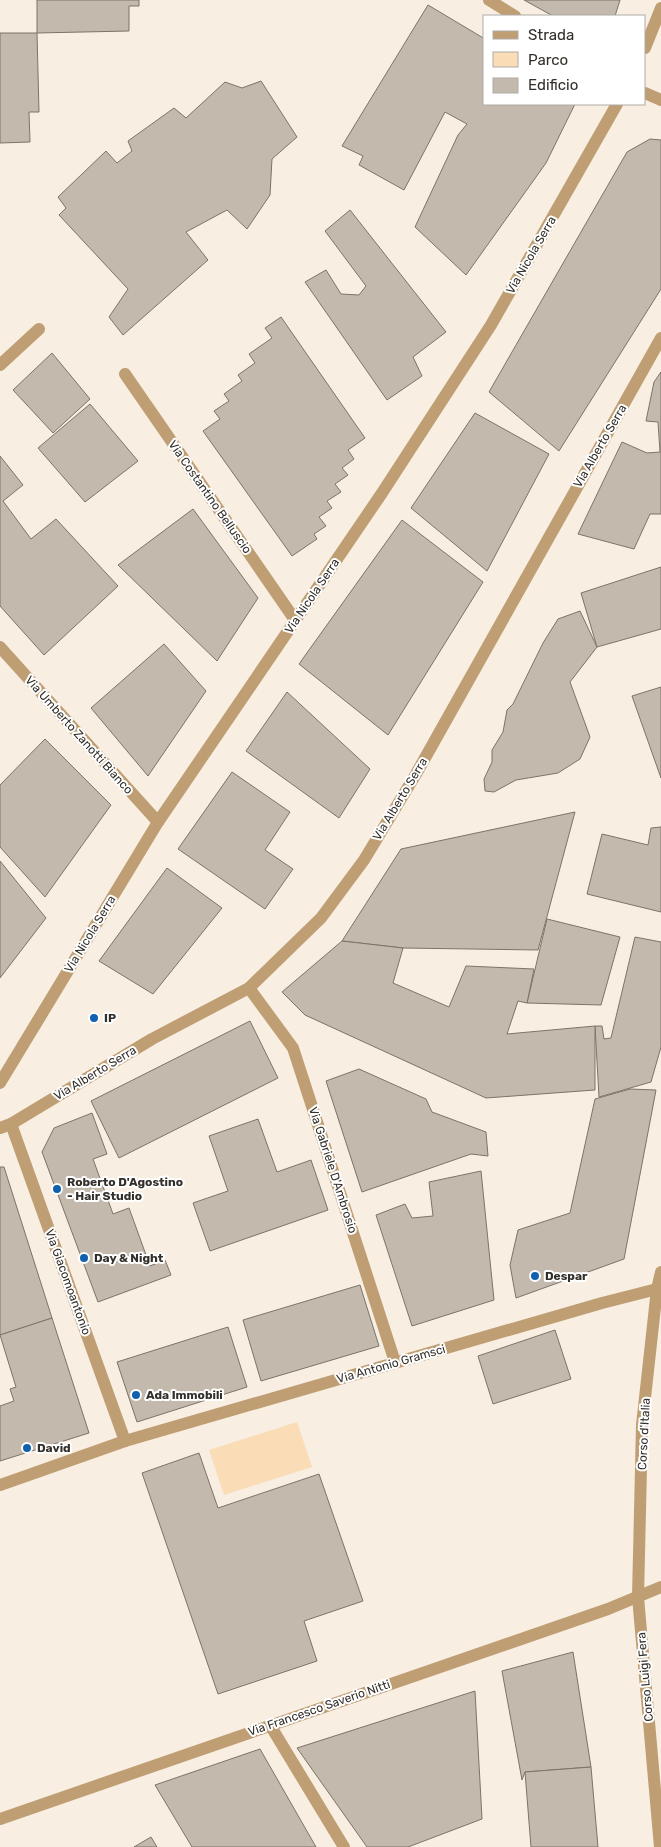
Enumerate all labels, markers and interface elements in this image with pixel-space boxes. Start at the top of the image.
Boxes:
legend [483,15,646,105]
text: Strada [528,26,574,44]
text: Parco [528,51,568,69]
text: Edificio [528,76,578,94]
street label: Via Nicola Serra [503,214,559,296]
street label: Via Alberto Serra [571,402,629,490]
street label: Via Costantino Belluscio [166,438,254,556]
street label: Via Nicola Serra [282,556,342,636]
street label: Via Umberto Zanotti Bianco [22,673,136,797]
street label: Via Alberto Serra [370,755,430,843]
street label: Via Nicola Serra [62,893,118,975]
place label: IP [104,1011,116,1025]
marker: IP [88,1012,100,1024]
street label: Via Alberto Serra [51,1043,139,1103]
street label: Via Gabriele D'Ambrosio [306,1105,360,1235]
place label: Roberto D'Agostino - Hair Studio [67,1175,183,1203]
marker: Roberto D'Agostino - Hair Studio [51,1183,63,1195]
street label: Via Giacomoantonio [42,1227,94,1337]
place label: Day & Night [94,1251,164,1265]
marker: Day & Night [78,1252,90,1264]
place label: Despar [545,1269,588,1283]
marker: Despar [529,1270,541,1282]
street label: Via Antonio Gramsci [335,1342,447,1386]
place label: Ada Immobili [146,1388,223,1402]
marker: Ada Immobili [130,1389,142,1401]
street label: Corso d'Italia [635,1398,653,1470]
place label: David [37,1441,71,1455]
marker: David [21,1442,33,1454]
street label: Corso Luigi Fera [634,1632,656,1722]
street label: Via Francesco Saverio Nitti [246,1677,392,1739]

